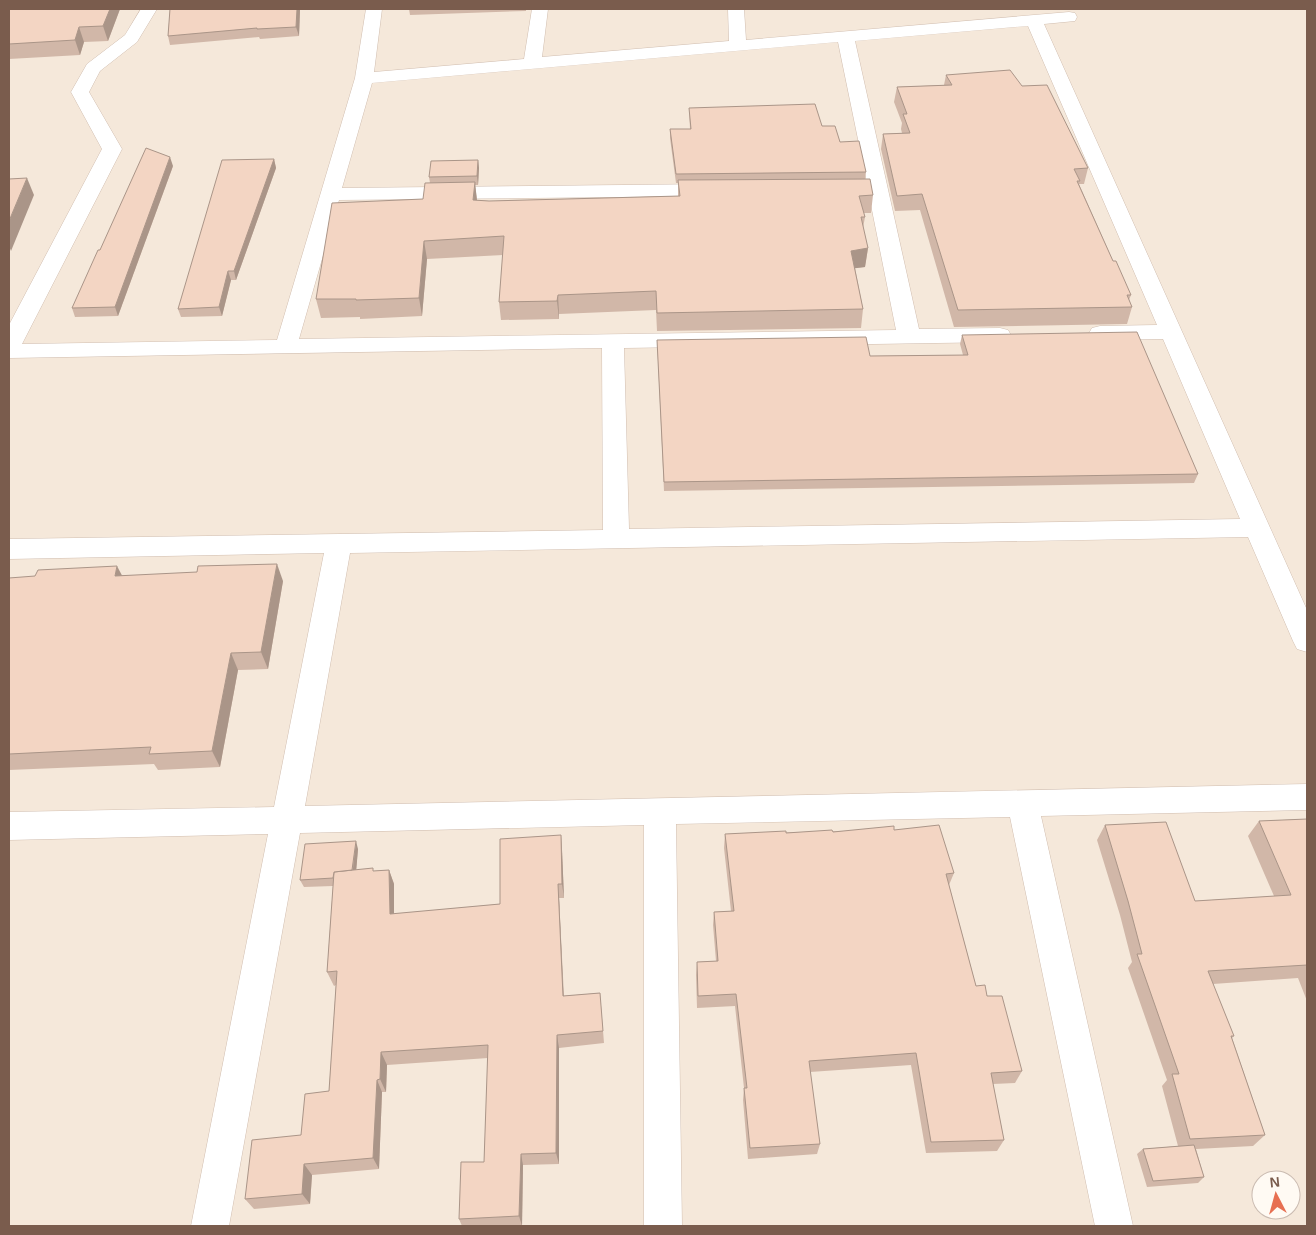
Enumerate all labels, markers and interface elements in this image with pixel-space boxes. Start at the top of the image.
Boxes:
north arrow [1251,1170,1301,1220]
text: N [1269,1174,1281,1191]

